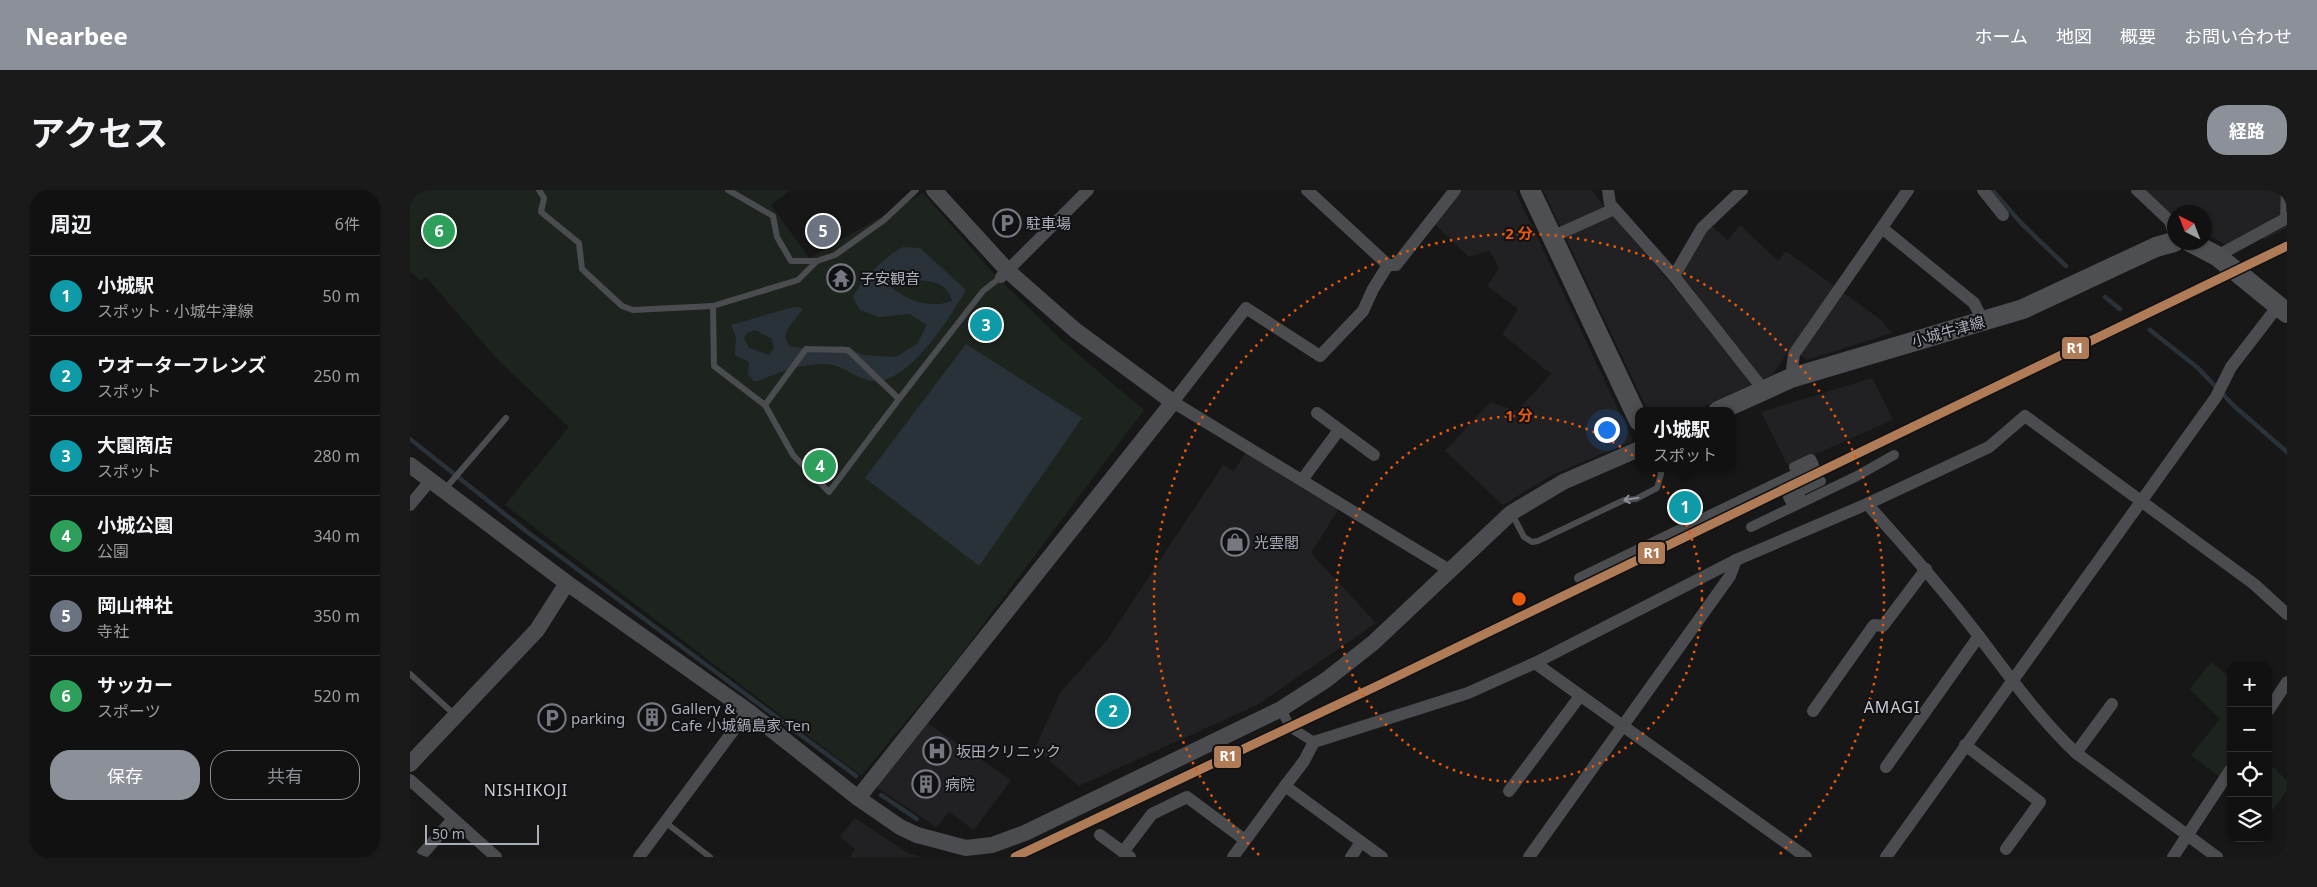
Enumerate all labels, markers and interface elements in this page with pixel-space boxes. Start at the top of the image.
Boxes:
text: Nearbee [25,19,128,52]
text: ホーム [1975,24,2028,48]
text: 地図 [2056,24,2092,48]
text: 概要 [2120,24,2156,48]
text: お問い合わせ [2184,24,2292,48]
button: 経路 [2207,105,2287,155]
text: アクセス [30,109,168,156]
north arrow [2167,205,2212,250]
parking icon: 駐車場 [992,208,1022,238]
text: 周辺 [50,210,92,238]
pin: 6 [423,212,455,250]
pin: 5 [807,212,839,250]
text: 6件 [335,213,360,235]
place label: 駐車場 [1026,213,1071,233]
text: 2 分 [1505,223,1533,243]
temple icon: 子安観音 [826,263,856,293]
place label: 子安観音 [860,268,920,288]
text: 小城駅 [97,272,154,298]
text: 1 [61,285,71,307]
text: 50 m [323,285,360,307]
text: スポット · 小城牛津線 [97,300,254,322]
pin: 3 [970,306,1002,344]
street label: 小城牛津線 [1909,311,1987,351]
line badge: R1 [2061,336,2090,360]
text: R1 [2066,338,2084,357]
text: ウオーターフレンズ [97,352,266,378]
text: 2 [61,365,71,387]
text: 250 m [313,365,360,387]
text: スポット [97,380,161,402]
text: 1 分 [1505,405,1533,425]
popup [1635,407,1735,472]
text: 小城駅 [1653,416,1710,442]
your location [1594,417,1620,443]
text: 大園商店 [97,432,173,458]
text: スポット [1653,444,1717,466]
text: 3 [61,445,71,467]
text: 280 m [313,445,360,467]
pin: 4 [804,447,836,485]
text: スポット [97,460,161,482]
pin: 1 [1669,488,1701,526]
one-way arrow [1623,494,1639,504]
text: 小城公園 [97,512,173,538]
text: 4 [61,525,71,547]
text: 340 m [313,525,360,547]
shop icon: 光雲閣 [1220,527,1250,557]
place label: 光雲閣 [1254,532,1299,552]
text: 公園 [97,540,129,562]
line badge: R1 [1637,541,1666,565]
text: R1 [1643,543,1661,562]
centre of rings [1510,590,1528,608]
text: 岡山神社 [97,592,173,618]
text: 5 [61,605,71,627]
text: 350 m [313,605,360,627]
text: 寺社 [97,620,129,642]
map controls [2227,662,2272,842]
button: + [2227,662,2272,707]
text: サッカー [97,672,173,698]
text: 6 [61,685,71,707]
text: 520 m [313,685,360,707]
pin: 2 [1097,692,1129,730]
district label: AMAGI [1864,696,1920,718]
place label: Gallery & Cafe 小城鍋島家 Ten [671,698,810,735]
text: スポーツ [97,700,161,722]
building icon: Gallery & Cafe 小城鍋島家 Ten [637,702,667,732]
parking icon: parking [537,703,567,733]
button: − [2227,707,2272,752]
place label: parking [571,708,625,728]
hospital icon: 坂田クリニック [922,736,952,766]
place label: 坂田クリニック [956,741,1061,761]
line badge: R1 [1213,745,1242,769]
text: R1 [1219,746,1237,765]
button: 保存 [50,750,200,800]
button: 共有 [210,750,360,800]
button: locate [2227,752,2272,797]
building icon: 病院 [911,769,941,799]
place label: 病院 [945,774,975,794]
district label: NISHIKOJI [484,779,568,801]
button: layers [2227,797,2272,842]
scale bar [425,822,539,845]
text: 50 m [432,824,465,843]

